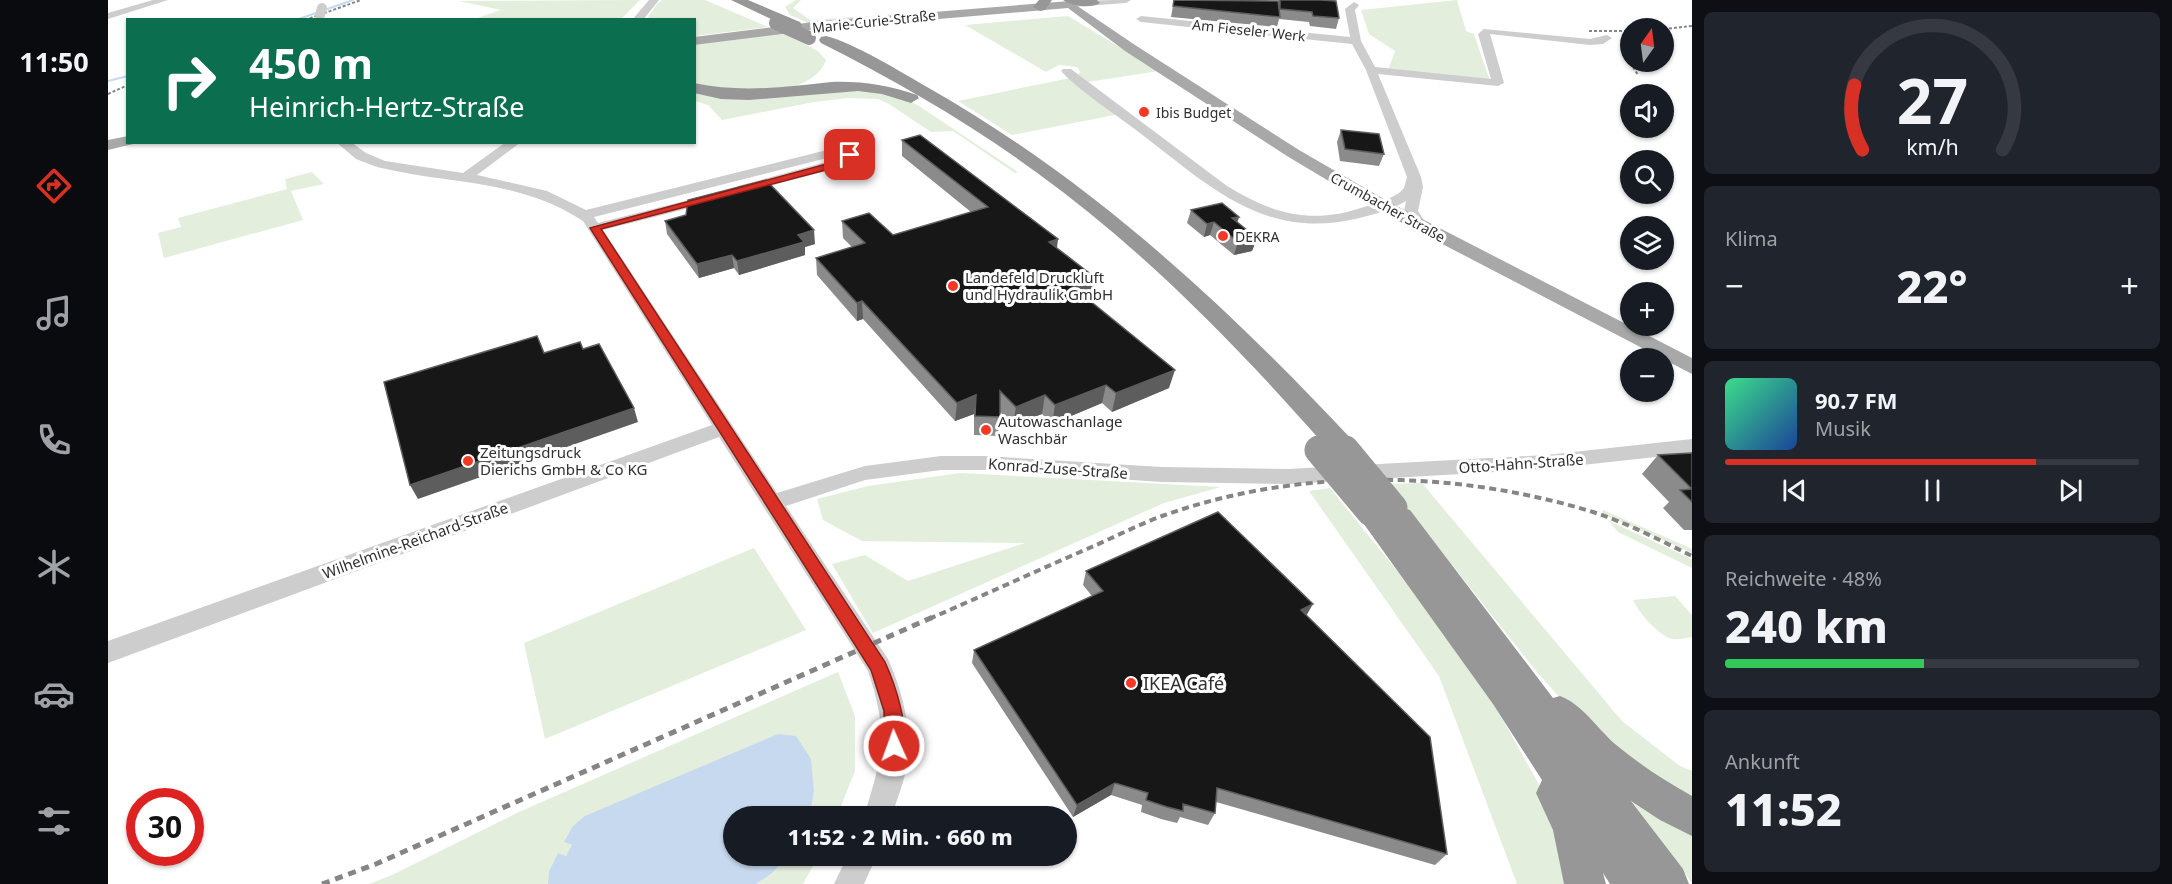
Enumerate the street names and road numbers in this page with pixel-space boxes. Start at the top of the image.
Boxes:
street label: Marie-Curie-Straße [811,5,937,37]
street label: Am Fieseler Werk [1191,15,1307,45]
street label: Crumbacher Straße [1327,168,1449,246]
street label: Otto-Hahn-Straße [1458,449,1584,477]
street label: Konrad-Zuse-Straße [987,453,1129,483]
street label: Wilhelmine-Reichard-Straße [319,497,511,583]

